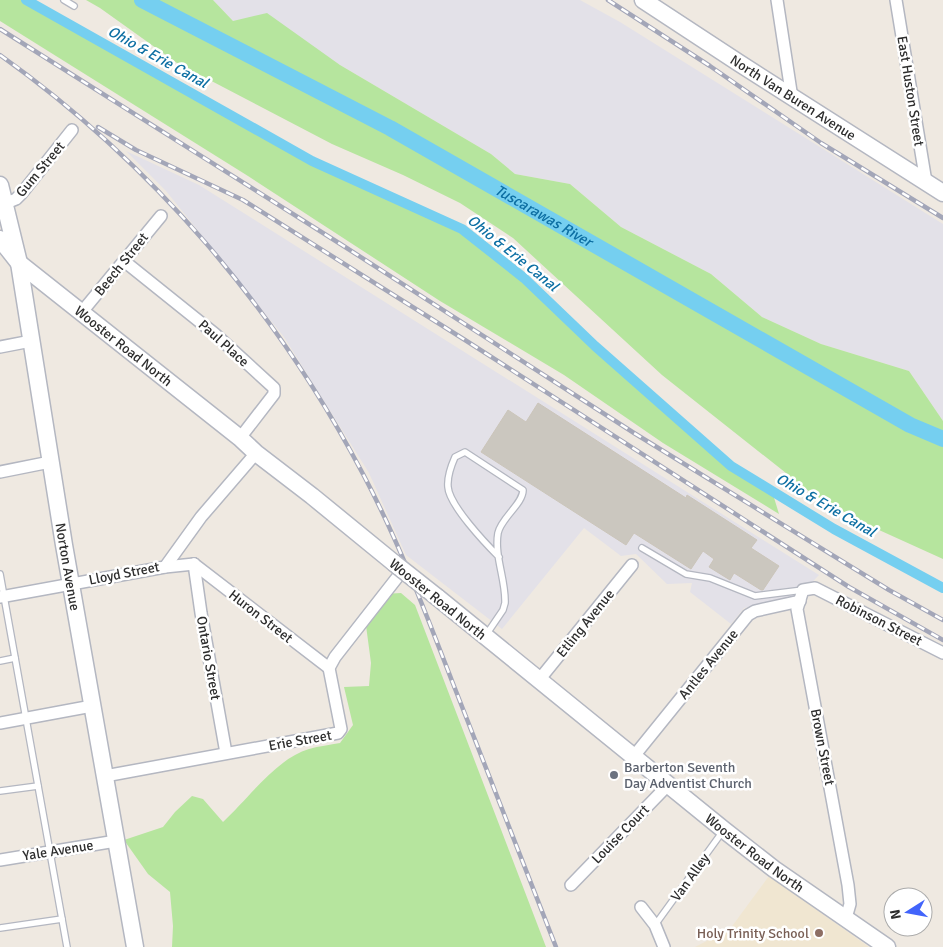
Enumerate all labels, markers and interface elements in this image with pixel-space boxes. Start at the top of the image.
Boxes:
water label: Ohio & Erie Canal [105,22,213,93]
street label: East Huston Street [893,35,928,148]
street label: North Van Buren Avenue [727,52,859,144]
street label: Gum Street [12,138,69,201]
water label: Tuscarawas River [492,181,598,252]
water label: Ohio & Erie Canal [464,211,563,296]
street label: Beech Street [91,229,152,299]
street label: Wooster Road North [71,302,176,390]
street label: Paul Place [195,316,252,371]
water label: Ohio & Erie Canal [773,469,880,542]
street label: Norton Avenue [52,522,83,612]
street label: Wooster Road North [386,555,490,644]
street label: Lloyd Street [87,558,161,589]
street label: Huron Street [225,586,296,647]
street label: Etling Avenue [553,586,618,661]
street label: Robinson Street [833,591,925,650]
street label: Ontario Street [193,615,224,701]
street label: Antles Avenue [675,626,742,703]
street label: Brown Street [807,707,838,787]
street label: Erie Street [267,727,333,754]
place label: Barberton Seventh Day Adventist Church [624,759,752,792]
marker: Barberton Seventh Day Adventist Church [608,769,620,781]
street label: Louise Court [588,801,653,867]
street label: Wooster Road North [702,810,807,896]
street label: Yale Avenue [22,837,95,864]
street label: Van Alley [667,850,714,905]
north arrow [883,887,933,937]
text: N [886,908,905,921]
place label: Holy Trinity School [697,925,809,942]
marker: Holy Trinity School [813,927,825,939]

